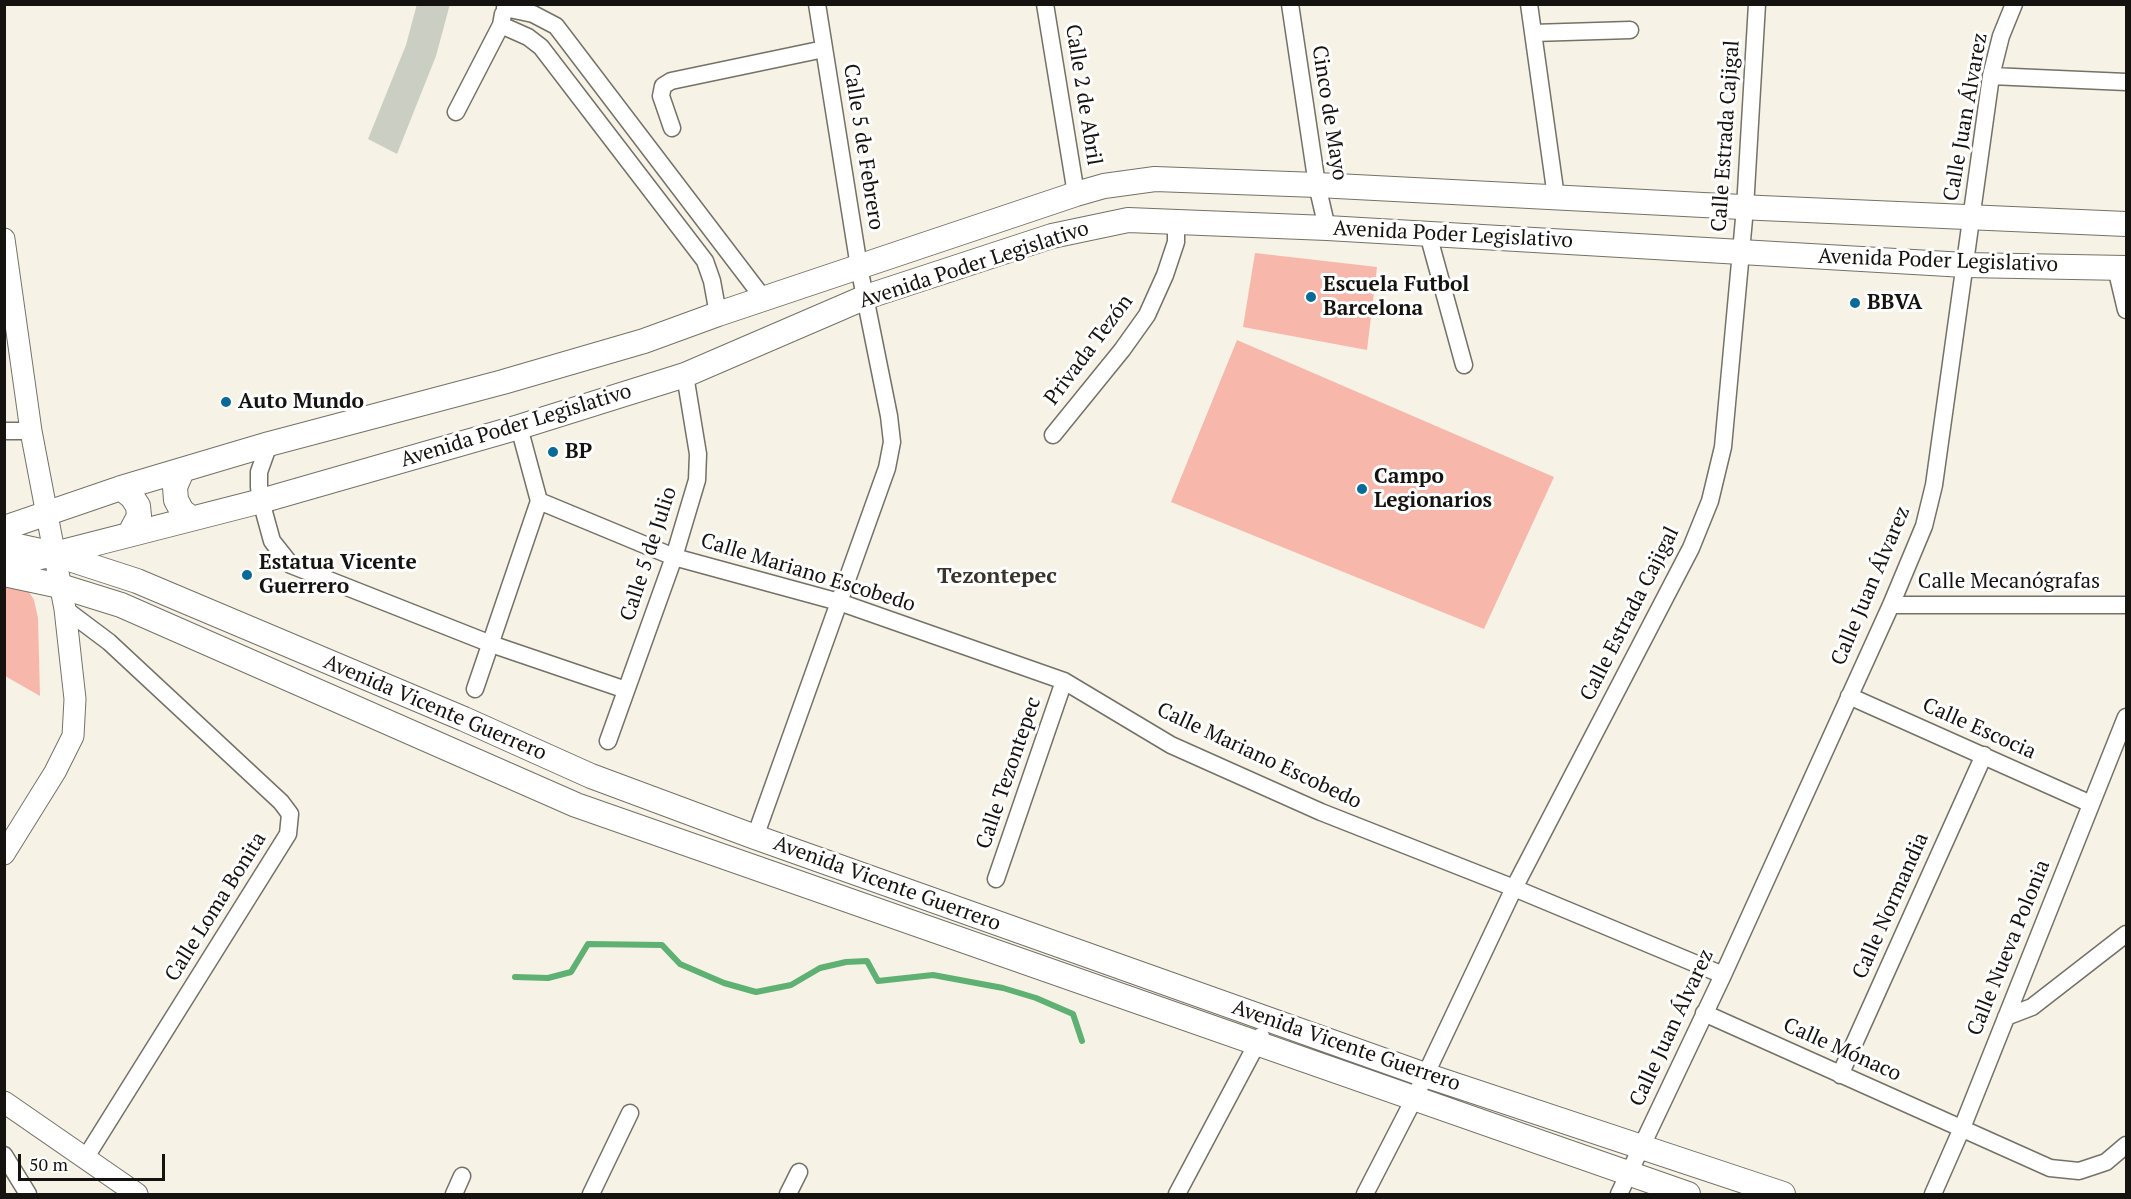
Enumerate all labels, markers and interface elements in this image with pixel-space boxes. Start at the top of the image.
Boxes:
street label: Calle 2 de Abril [1059,23,1107,167]
street label: Calle Juan Álvarez [1939,31,1993,203]
street label: Calle Estrada Cajigal [1707,39,1745,233]
street label: Cinco de Mayo [1306,44,1352,182]
street label: Calle 5 de Febrero [837,62,889,232]
street label: Avenida Poder Legislativo [856,216,1092,314]
street label: Avenida Poder Legislativo [1332,216,1574,254]
street label: Avenida Poder Legislativo [1818,244,2058,278]
place label: Escuela Futbol Barcelona [1323,272,1469,322]
street label: Privada Tezón [1039,290,1139,410]
marker: Escuela Futbol Barcelona [1304,290,1318,304]
place label: BBVA [1867,290,1922,316]
marker: BBVA [1848,296,1862,310]
street label: Avenida Poder Legislativo [397,379,635,473]
place label: Auto Mundo [238,389,364,415]
marker: Auto Mundo [219,395,233,409]
place label: BP [565,439,592,465]
marker: BP [546,445,560,459]
place label: Campo Legionarios [1374,464,1492,514]
marker: Campo Legionarios [1355,482,1369,496]
street label: Calle 5 de Julio [615,484,683,624]
street label: Calle Juan Álvarez [1826,503,1916,669]
street label: Calle Estrada Cajigal [1575,523,1685,705]
street label: Calle Mariano Escobedo [698,528,918,618]
place label: Estatua Vicente Guerrero [259,550,417,600]
district label: Tezontepec [937,564,1057,590]
marker: Estatua Vicente Guerrero [240,568,254,582]
street label: Calle Mecanógrafas [1918,569,2100,595]
street label: Avenida Vicente Guerrero [320,650,550,766]
street label: Calle Escocia [1918,693,2040,765]
street label: Calle Tezontepec [971,694,1047,852]
street label: Calle Mariano Escobedo [1153,697,1365,815]
street label: Calle Loma Bonita [160,828,272,986]
street label: Calle Normandia [1848,829,1934,983]
street label: Avenida Vicente Guerrero [770,831,1004,937]
street label: Calle Nueva Polonia [1962,856,2056,1040]
street label: Calle Juan Álvarez [1625,945,1719,1111]
street label: Avenida Vicente Guerrero [1229,995,1463,1097]
street label: Calle Mónaco [1779,1013,1905,1087]
scale bar [21,1142,168,1180]
text: 50 m [29,1152,68,1176]

